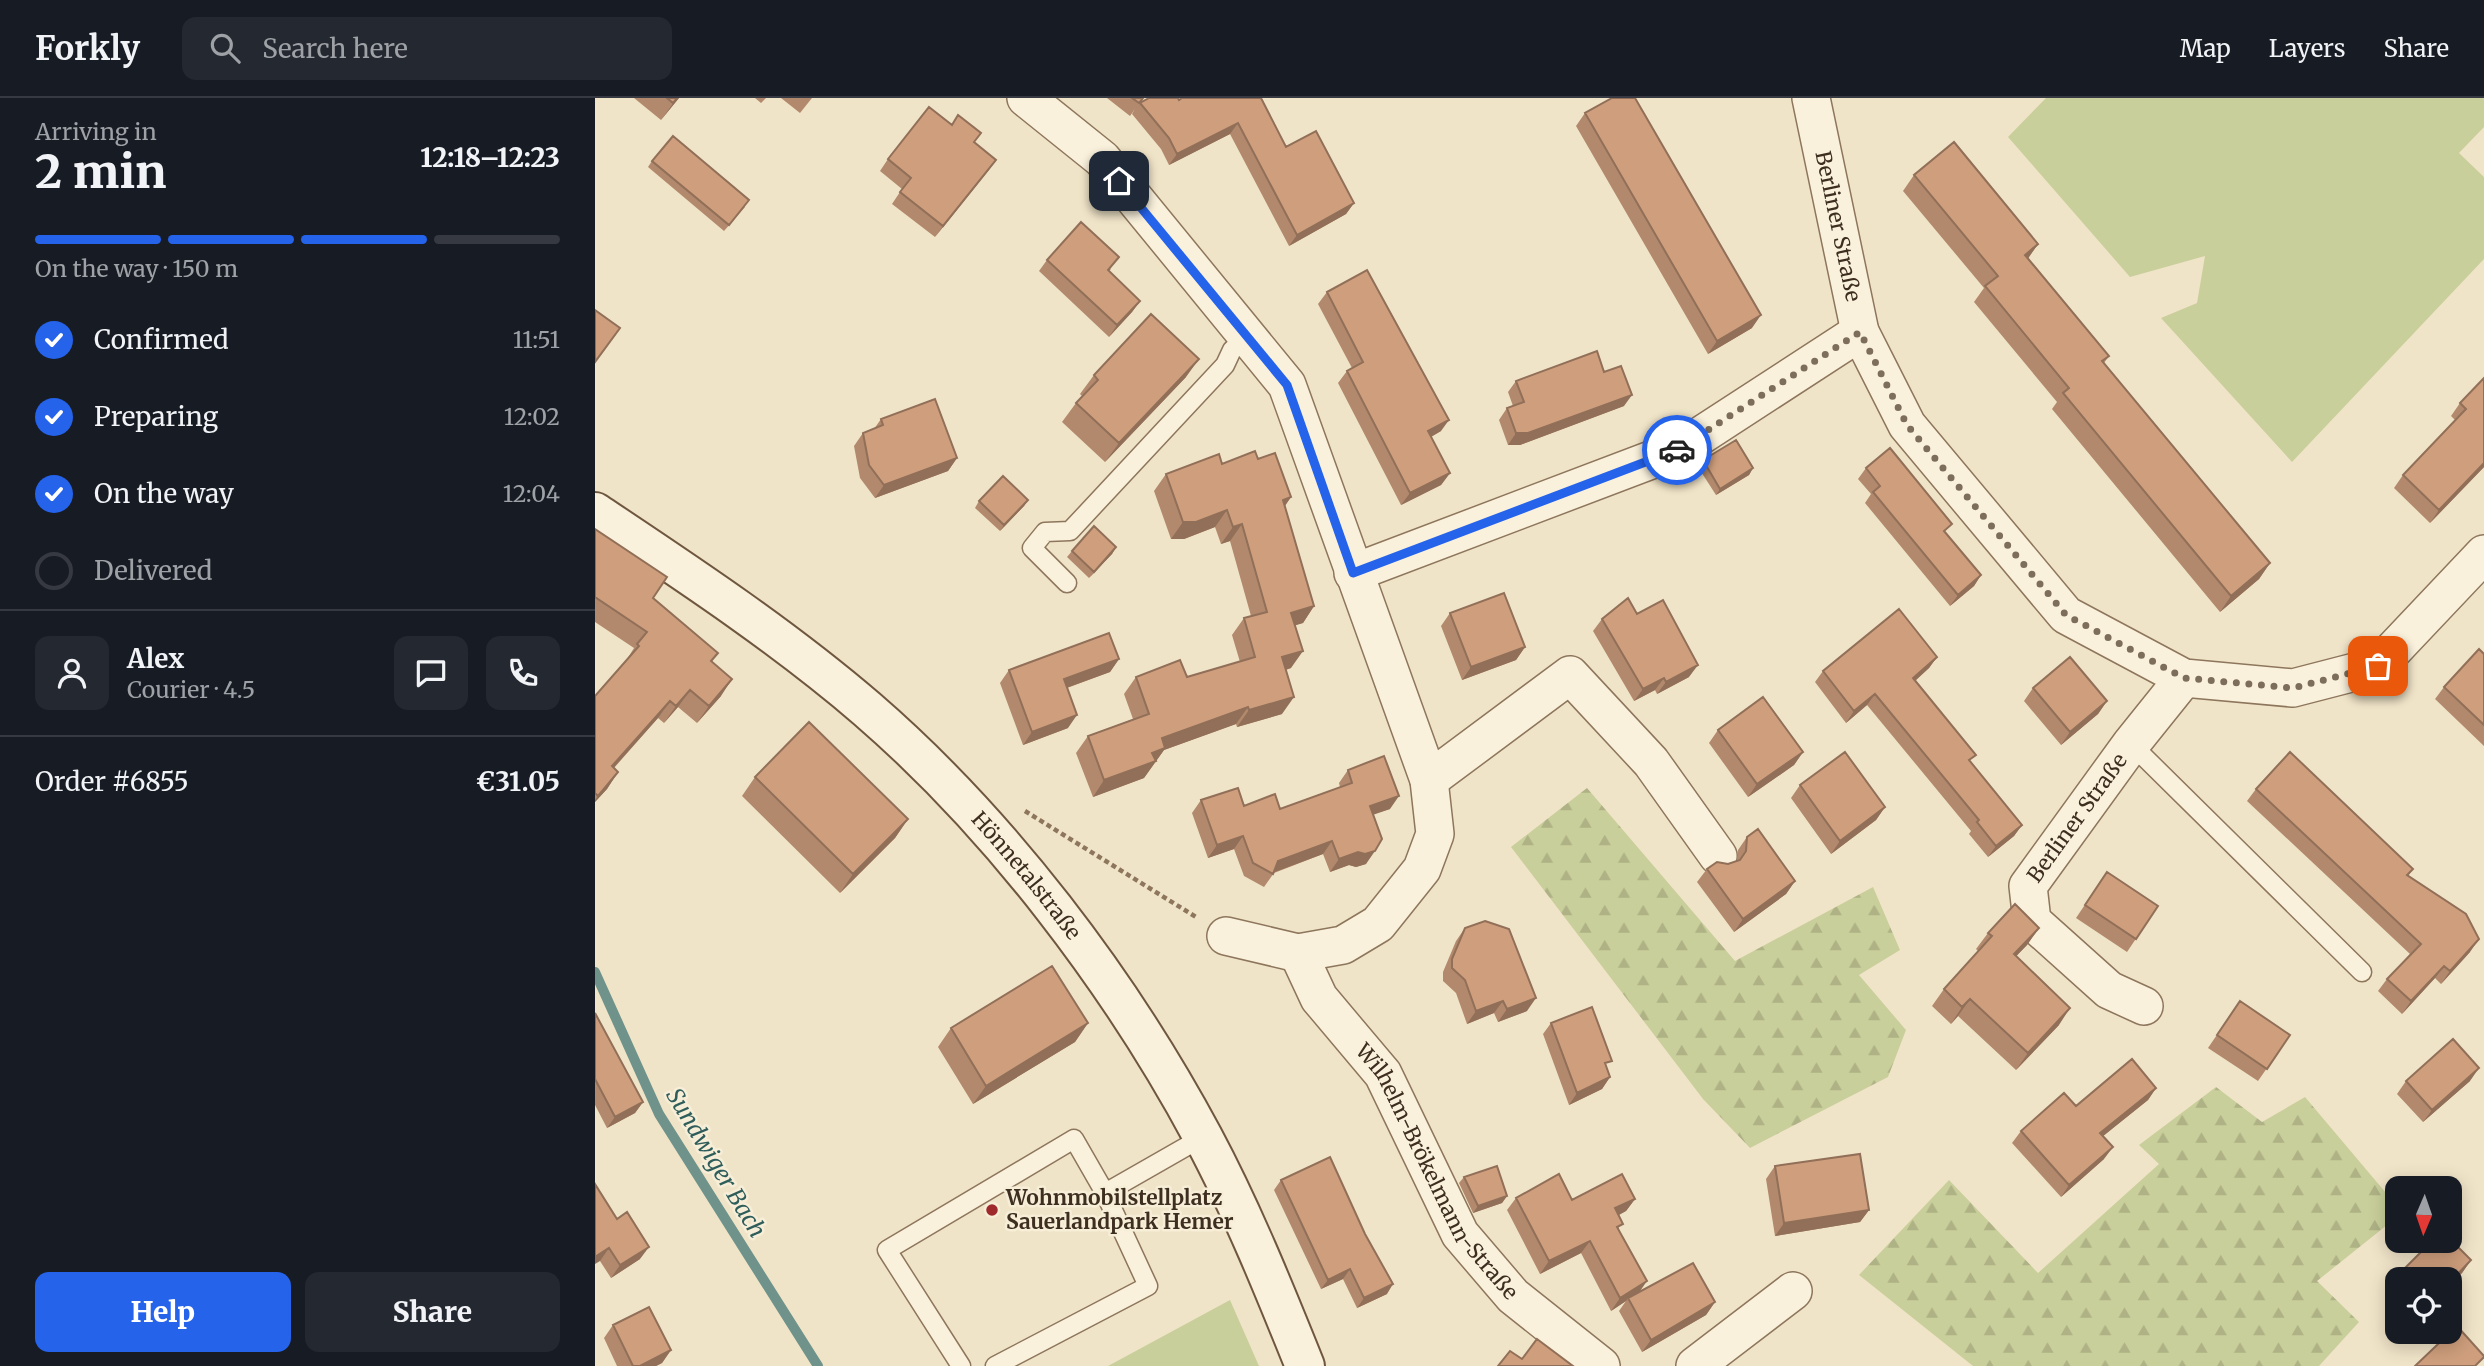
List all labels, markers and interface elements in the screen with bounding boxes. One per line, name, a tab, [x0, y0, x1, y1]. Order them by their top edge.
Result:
search box	[182, 17, 672, 80]
text: Forkly	[35, 28, 140, 69]
icon: search	[206, 29, 244, 67]
text: Search here	[262, 32, 408, 65]
text: Map	[2180, 33, 2231, 64]
text: Layers	[2269, 33, 2345, 64]
text: Share	[2383, 33, 2449, 64]
text: Arriving in	[35, 117, 157, 146]
text: 12:18–12:23	[420, 141, 560, 174]
text: 2 min	[35, 143, 167, 201]
street label: Berliner Straße	[1809, 148, 1867, 304]
pin	[1089, 151, 1149, 211]
icon: home	[1100, 162, 1138, 200]
text: On the way · 150 m	[35, 254, 238, 283]
icon: check	[35, 321, 73, 359]
text: Confirmed	[94, 323, 229, 356]
text: 11:51	[513, 325, 560, 354]
icon: check	[35, 398, 73, 436]
text: Preparing	[94, 400, 218, 433]
text: 12:02	[504, 402, 560, 431]
courier	[1642, 415, 1712, 485]
icon: car	[1658, 431, 1696, 469]
icon: check	[35, 475, 73, 513]
text: On the way	[94, 477, 234, 510]
text: 12:04	[503, 479, 560, 508]
text: Delivered	[94, 554, 213, 587]
button: person	[35, 636, 109, 710]
button: chat	[394, 636, 468, 710]
button: phone	[486, 636, 560, 710]
pin	[2348, 636, 2408, 696]
text: Alex	[127, 642, 184, 675]
icon: bag	[2359, 647, 2397, 685]
text: Courier · 4.5	[127, 675, 255, 704]
street label: Berliner Straße	[2021, 748, 2133, 888]
text: Order #6855	[35, 765, 189, 798]
text: €31.05	[476, 765, 560, 798]
street label: Hönnetalstraße	[966, 806, 1087, 945]
street label: Wilhelm-Brökelmann-Straße	[1349, 1037, 1524, 1305]
water label: Sundwiger Bach	[660, 1083, 772, 1243]
north arrow	[2385, 1176, 2462, 1253]
map controls	[2385, 1176, 2462, 1344]
place label: Wohnmobilstellplatz Sauerlandpark Hemer	[1005, 1184, 1234, 1235]
marker: Wohnmobilstellplatz Sauerlandpark Hemer	[984, 1202, 1000, 1218]
button: locate	[2385, 1267, 2462, 1344]
button: Help	[35, 1272, 291, 1352]
button: Share	[305, 1272, 560, 1352]

